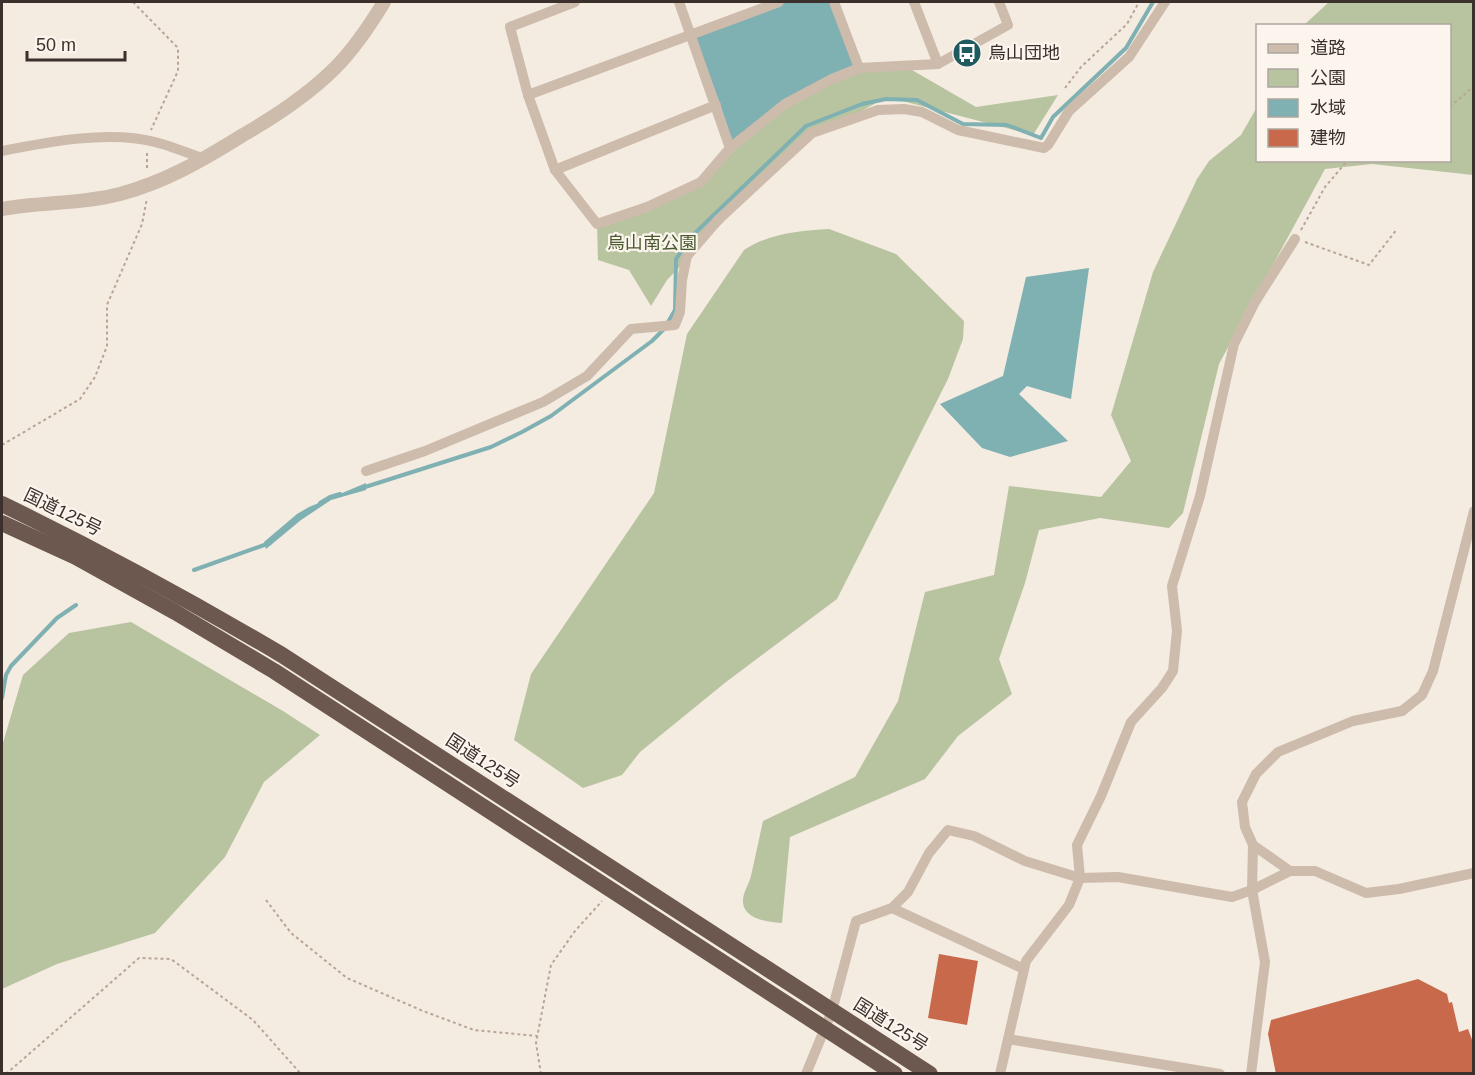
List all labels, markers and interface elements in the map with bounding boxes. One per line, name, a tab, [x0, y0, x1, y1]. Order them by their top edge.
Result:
scale bar	[27, 24, 124, 62]
legend	[1256, 24, 1451, 162]
text: 50 m	[36, 35, 76, 55]
bus stop icon: 烏山団地	[951, 37, 983, 69]
text: 道路	[1310, 38, 1346, 58]
place label: 烏山団地	[988, 43, 1060, 63]
text: 公園	[1310, 68, 1346, 88]
text: 水域	[1310, 98, 1346, 118]
text: 建物	[1310, 128, 1346, 148]
park label: 烏山南公園	[607, 233, 697, 253]
street label: 国道125号	[21, 485, 105, 539]
street label: 国道125号	[442, 730, 524, 792]
street label: 国道125号	[850, 994, 932, 1056]

